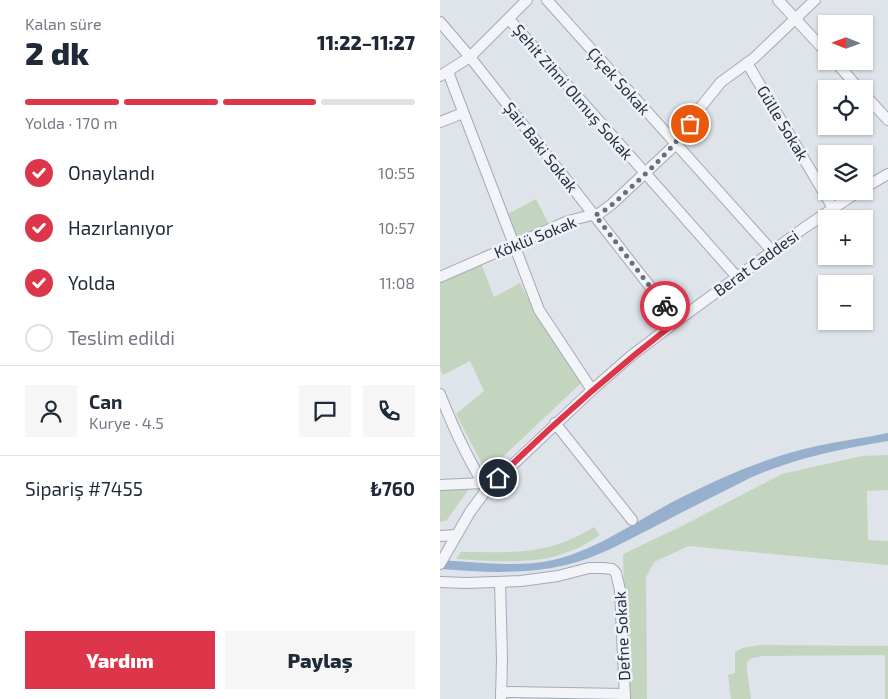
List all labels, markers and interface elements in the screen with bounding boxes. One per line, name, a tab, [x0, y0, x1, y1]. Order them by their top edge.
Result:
text: Kalan süre	[25, 14, 102, 33]
north arrow	[818, 15, 872, 70]
map controls	[818, 15, 873, 330]
street label: Şehit Zihni Olmuş Sokak	[509, 20, 637, 164]
text: 11:22–11:27	[317, 31, 415, 54]
text: 2 dk	[25, 33, 89, 71]
street label: Çiçek Sokak	[583, 43, 655, 119]
button: locate	[818, 80, 873, 135]
street label: Gülle Sokak	[754, 82, 813, 164]
street label: Şair Baki Sokak	[500, 98, 582, 196]
pin	[669, 103, 711, 145]
icon: bag	[676, 110, 704, 138]
text: Yolda · 170 m	[25, 113, 118, 132]
button: layers	[818, 145, 873, 200]
icon: check	[25, 159, 53, 187]
text: Onaylandı	[68, 161, 155, 184]
text: 10:55	[378, 163, 415, 182]
button: +	[818, 210, 873, 265]
street label: Köklü Sokak	[491, 211, 579, 262]
icon: check	[25, 214, 53, 242]
text: Hazırlanıyor	[68, 216, 173, 239]
text: 10:57	[378, 218, 415, 237]
street label: Berat Caddesi	[710, 225, 802, 300]
icon: check	[25, 269, 53, 297]
text: Yolda	[68, 271, 115, 294]
text: 11:08	[379, 273, 415, 292]
button: −	[818, 275, 873, 330]
courier	[640, 281, 690, 331]
icon: bike	[651, 292, 679, 320]
text: Teslim edildi	[68, 326, 175, 349]
button: person	[25, 385, 77, 437]
button: chat	[299, 385, 351, 437]
button: phone	[363, 385, 415, 437]
text: Can	[89, 390, 122, 413]
text: Kurye · 4.5	[89, 413, 164, 432]
pin	[477, 457, 519, 499]
icon: home	[484, 464, 512, 492]
text: Sipariş #7455	[25, 477, 143, 500]
text: ₺760	[370, 477, 415, 500]
street label: Defne Sokak	[610, 591, 633, 681]
button: Yardım	[25, 631, 215, 689]
button: Paylaş	[225, 631, 415, 689]

